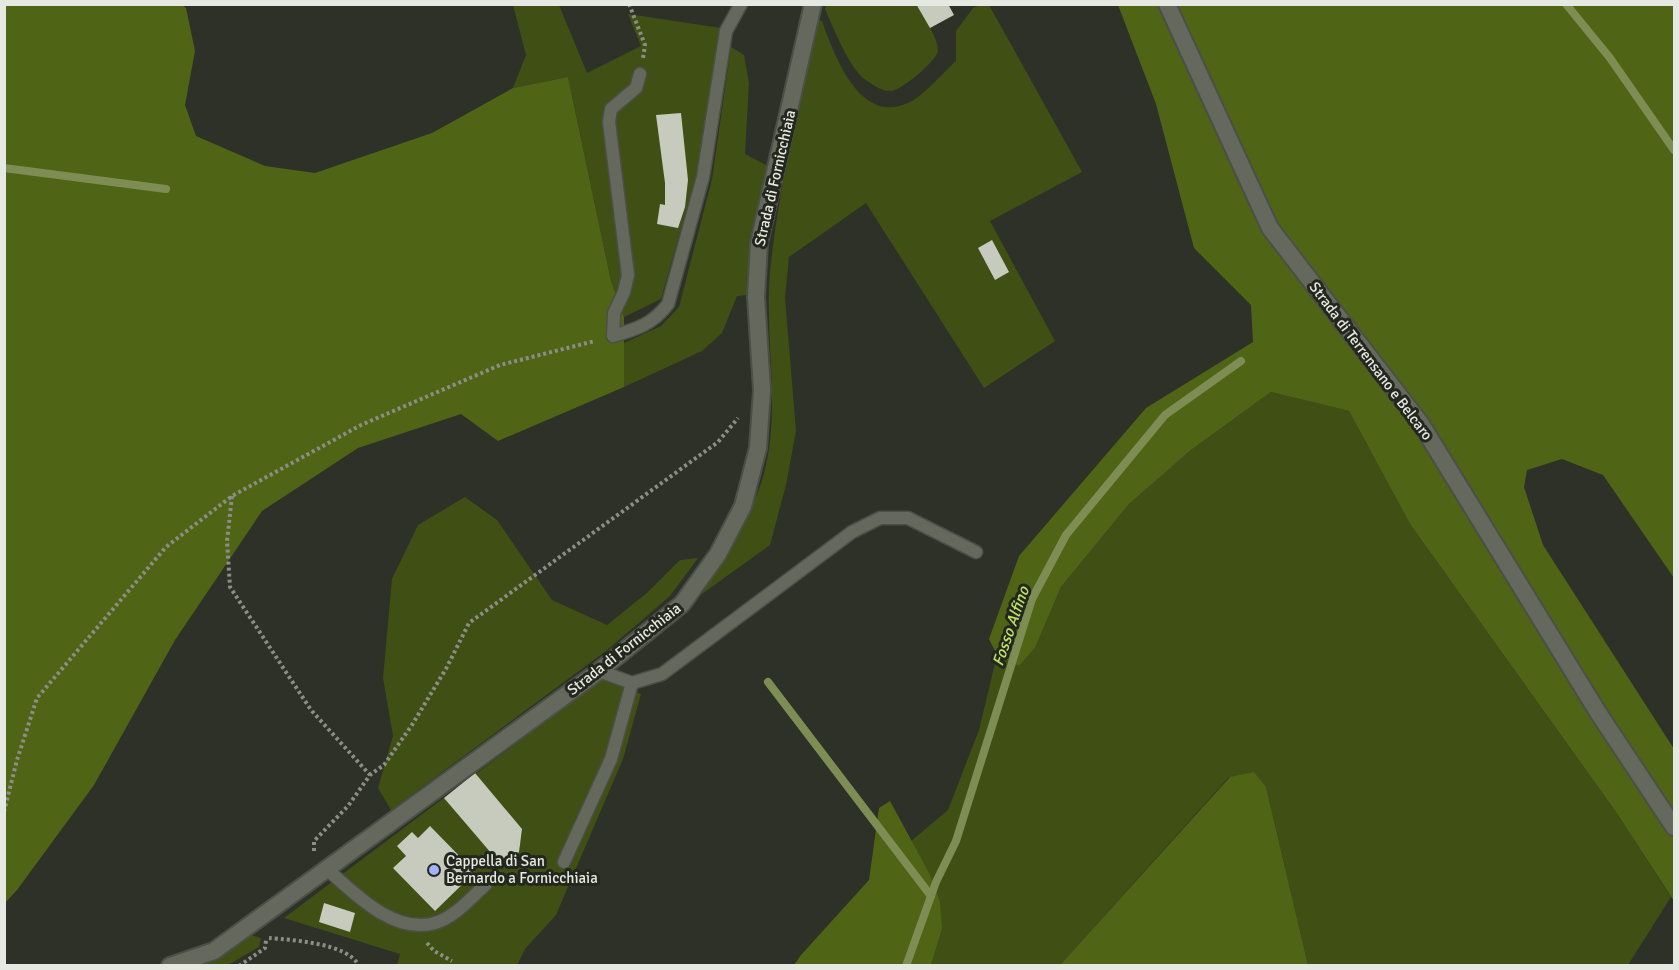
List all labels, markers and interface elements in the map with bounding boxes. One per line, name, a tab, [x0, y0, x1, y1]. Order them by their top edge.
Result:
street label: Strada di Fornicchiaia	[751, 108, 799, 248]
street label: Strada di Terrensano e Belcaro	[1306, 278, 1437, 444]
water label: Fosso Alfino	[988, 583, 1034, 669]
street label: Strada di Fornicchiaia	[564, 599, 684, 699]
place label: Cappella di San Bernardo a Fornicchiaia	[446, 852, 598, 887]
marker: Cappella di San Bernardo a Fornicchiaia	[427, 863, 441, 877]

